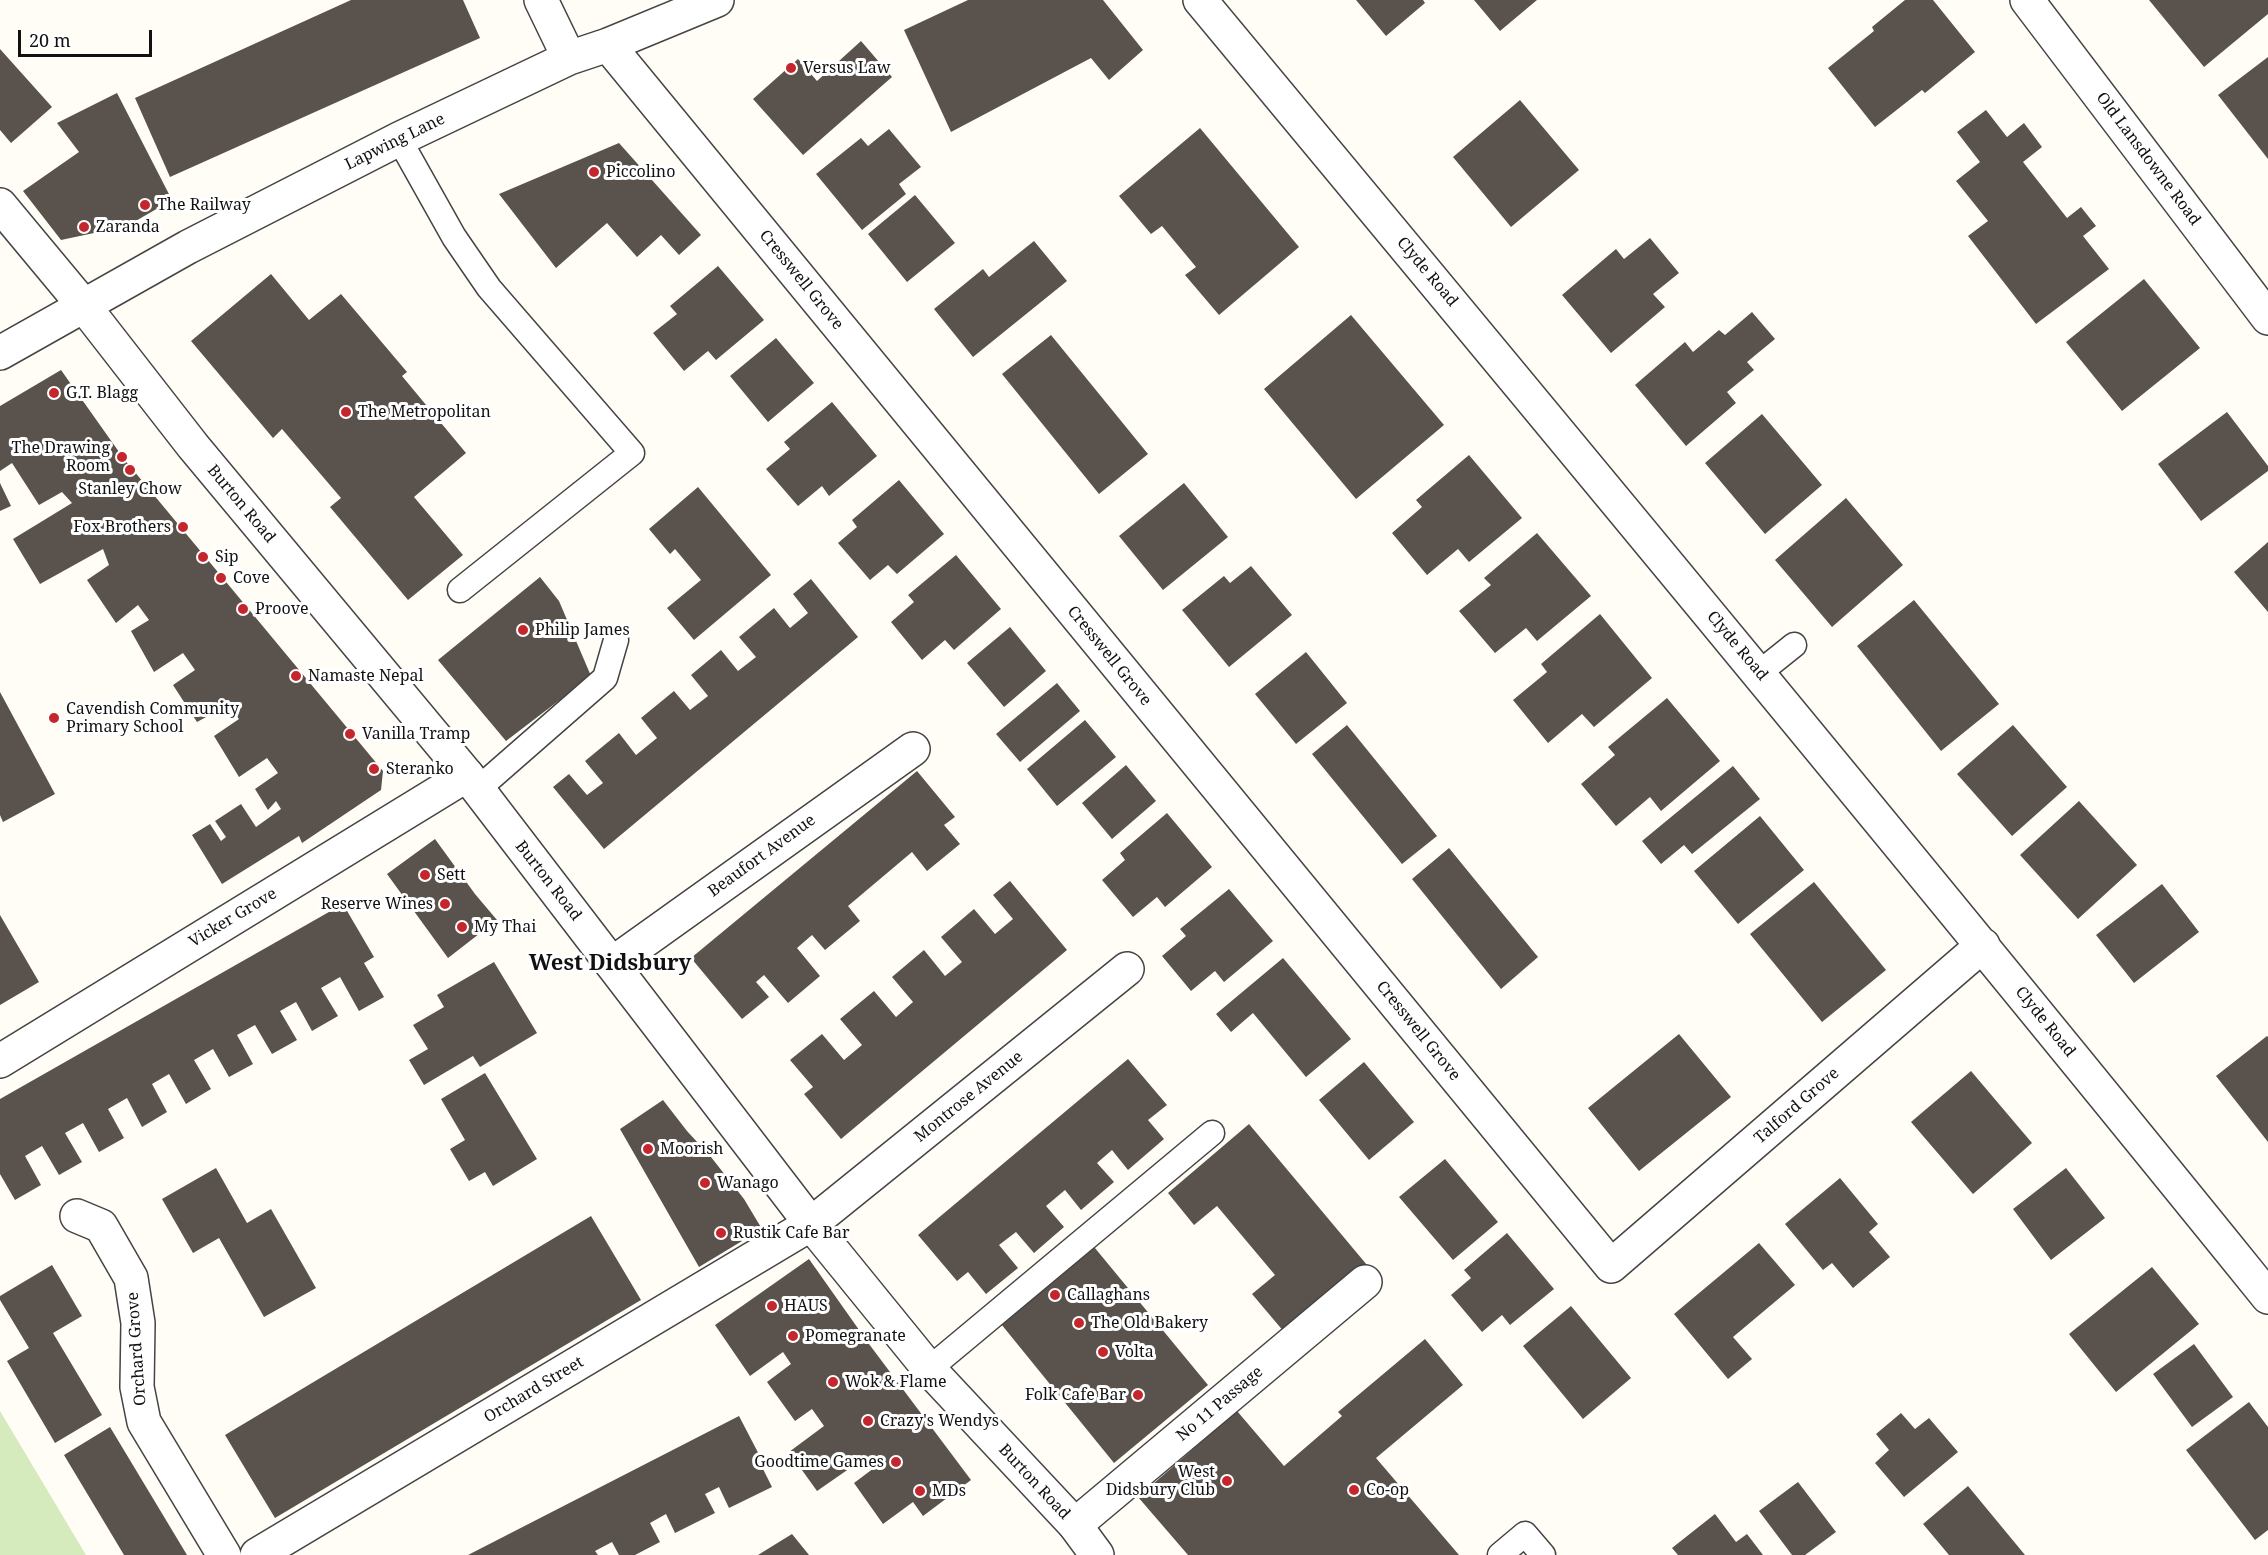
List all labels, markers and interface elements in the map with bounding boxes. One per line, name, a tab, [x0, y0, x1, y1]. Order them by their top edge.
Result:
scale bar	[21, 18, 154, 56]
text: 20 m	[29, 28, 71, 52]
place label: Versus Law	[803, 58, 890, 78]
marker: Versus Law	[784, 61, 798, 75]
street label: Old Lansdowne Road	[2092, 89, 2204, 229]
street label: Lapwing Lane	[342, 110, 448, 174]
place label: Piccolino	[606, 162, 675, 182]
marker: Piccolino	[587, 165, 601, 179]
place label: The Railway	[157, 195, 251, 215]
marker: The Railway	[138, 198, 152, 212]
place label: Zaranda	[96, 217, 160, 237]
marker: Zaranda	[77, 220, 91, 234]
street label: Cresswell Grove	[755, 226, 847, 334]
street label: Clyde Road	[1392, 233, 1462, 311]
place label: G.T. Blagg	[66, 383, 138, 403]
marker: G.T. Blagg	[47, 386, 61, 400]
place label: The Metropolitan	[358, 402, 491, 422]
marker: The Metropolitan	[339, 405, 353, 419]
place label: The Drawing Room	[12, 438, 110, 476]
marker: The Drawing Room	[115, 450, 129, 464]
street label: Burton Road	[203, 461, 279, 547]
marker: Stanley Chow	[123, 463, 137, 477]
place label: Stanley Chow	[78, 479, 182, 499]
place label: Fox Brothers	[73, 517, 171, 537]
marker: Fox Brothers	[176, 520, 190, 534]
place label: Sip	[215, 547, 239, 567]
marker: Sip	[196, 550, 210, 564]
place label: Cove	[233, 568, 270, 588]
marker: Cove	[214, 571, 228, 585]
place label: Proove	[255, 599, 308, 619]
marker: Proove	[236, 602, 250, 616]
street label: Cresswell Grove	[1063, 602, 1155, 710]
street label: Clyde Road	[1702, 607, 1772, 685]
place label: Philip James	[535, 620, 630, 640]
marker: Philip James	[516, 623, 530, 637]
place label: Namaste Nepal	[308, 666, 423, 686]
marker: Namaste Nepal	[289, 669, 303, 683]
place label: Cavendish Community Primary School	[66, 699, 239, 737]
marker: Cavendish Community Primary School	[47, 711, 61, 725]
place label: Vanilla Tramp	[362, 724, 470, 744]
marker: Vanilla Tramp	[343, 727, 357, 741]
place label: Steranko	[386, 759, 454, 779]
marker: Steranko	[367, 762, 381, 776]
street label: Beaufort Avenue	[705, 811, 819, 901]
street label: Burton Road	[511, 837, 585, 925]
place label: Sett	[437, 865, 466, 885]
marker: Sett	[418, 868, 432, 882]
street label: Vicker Grove	[186, 884, 280, 952]
place label: Reserve Wines	[321, 894, 433, 914]
marker: Reserve Wines	[438, 897, 452, 911]
place label: My Thai	[474, 917, 536, 937]
marker: My Thai	[455, 920, 469, 934]
district label: West Didsbury	[529, 951, 691, 977]
street label: Cresswell Grove	[1372, 977, 1464, 1085]
street label: Clyde Road	[2011, 983, 2079, 1061]
street label: Montrose Avenue	[911, 1047, 1027, 1147]
street label: Talford Grove	[1751, 1064, 1843, 1148]
place label: Moorish	[660, 1139, 724, 1159]
marker: Moorish	[641, 1142, 655, 1156]
place label: Wanago	[717, 1173, 779, 1193]
marker: Wanago	[698, 1176, 712, 1190]
place label: Rustik Cafe Bar	[733, 1223, 850, 1243]
marker: Rustik Cafe Bar	[714, 1226, 728, 1240]
place label: Callaghans	[1067, 1285, 1150, 1305]
marker: Callaghans	[1048, 1288, 1062, 1302]
street label: Orchard Grove	[123, 1291, 151, 1407]
place label: HAUS	[784, 1296, 828, 1316]
marker: HAUS	[765, 1299, 779, 1313]
place label: The Old Bakery	[1091, 1313, 1208, 1333]
marker: The Old Bakery	[1072, 1316, 1086, 1330]
place label: Pomegranate	[805, 1326, 906, 1346]
marker: Pomegranate	[786, 1329, 800, 1343]
place label: Volta	[1115, 1342, 1154, 1362]
marker: Volta	[1096, 1345, 1110, 1359]
street label: Orchard Street	[481, 1353, 587, 1427]
street label: No 11 Passage	[1173, 1362, 1267, 1446]
place label: Wok & Flame	[845, 1372, 947, 1392]
marker: Wok & Flame	[826, 1375, 840, 1389]
place label: Folk Cafe Bar	[1025, 1385, 1126, 1405]
marker: Folk Cafe Bar	[1131, 1388, 1145, 1402]
place label: Crazy's Wendys	[880, 1411, 999, 1431]
marker: Crazy's Wendys	[861, 1414, 875, 1428]
street label: Burton Road	[994, 1440, 1074, 1524]
place label: Goodtime Games	[754, 1452, 884, 1472]
marker: Goodtime Games	[889, 1455, 903, 1469]
place label: West Didsbury Club	[1106, 1462, 1215, 1500]
marker: West Didsbury Club	[1220, 1474, 1234, 1488]
place label: Co-op	[1366, 1480, 1409, 1500]
place label: MDs	[932, 1481, 966, 1501]
marker: Co-op	[1347, 1483, 1361, 1497]
marker: MDs	[913, 1484, 927, 1498]

